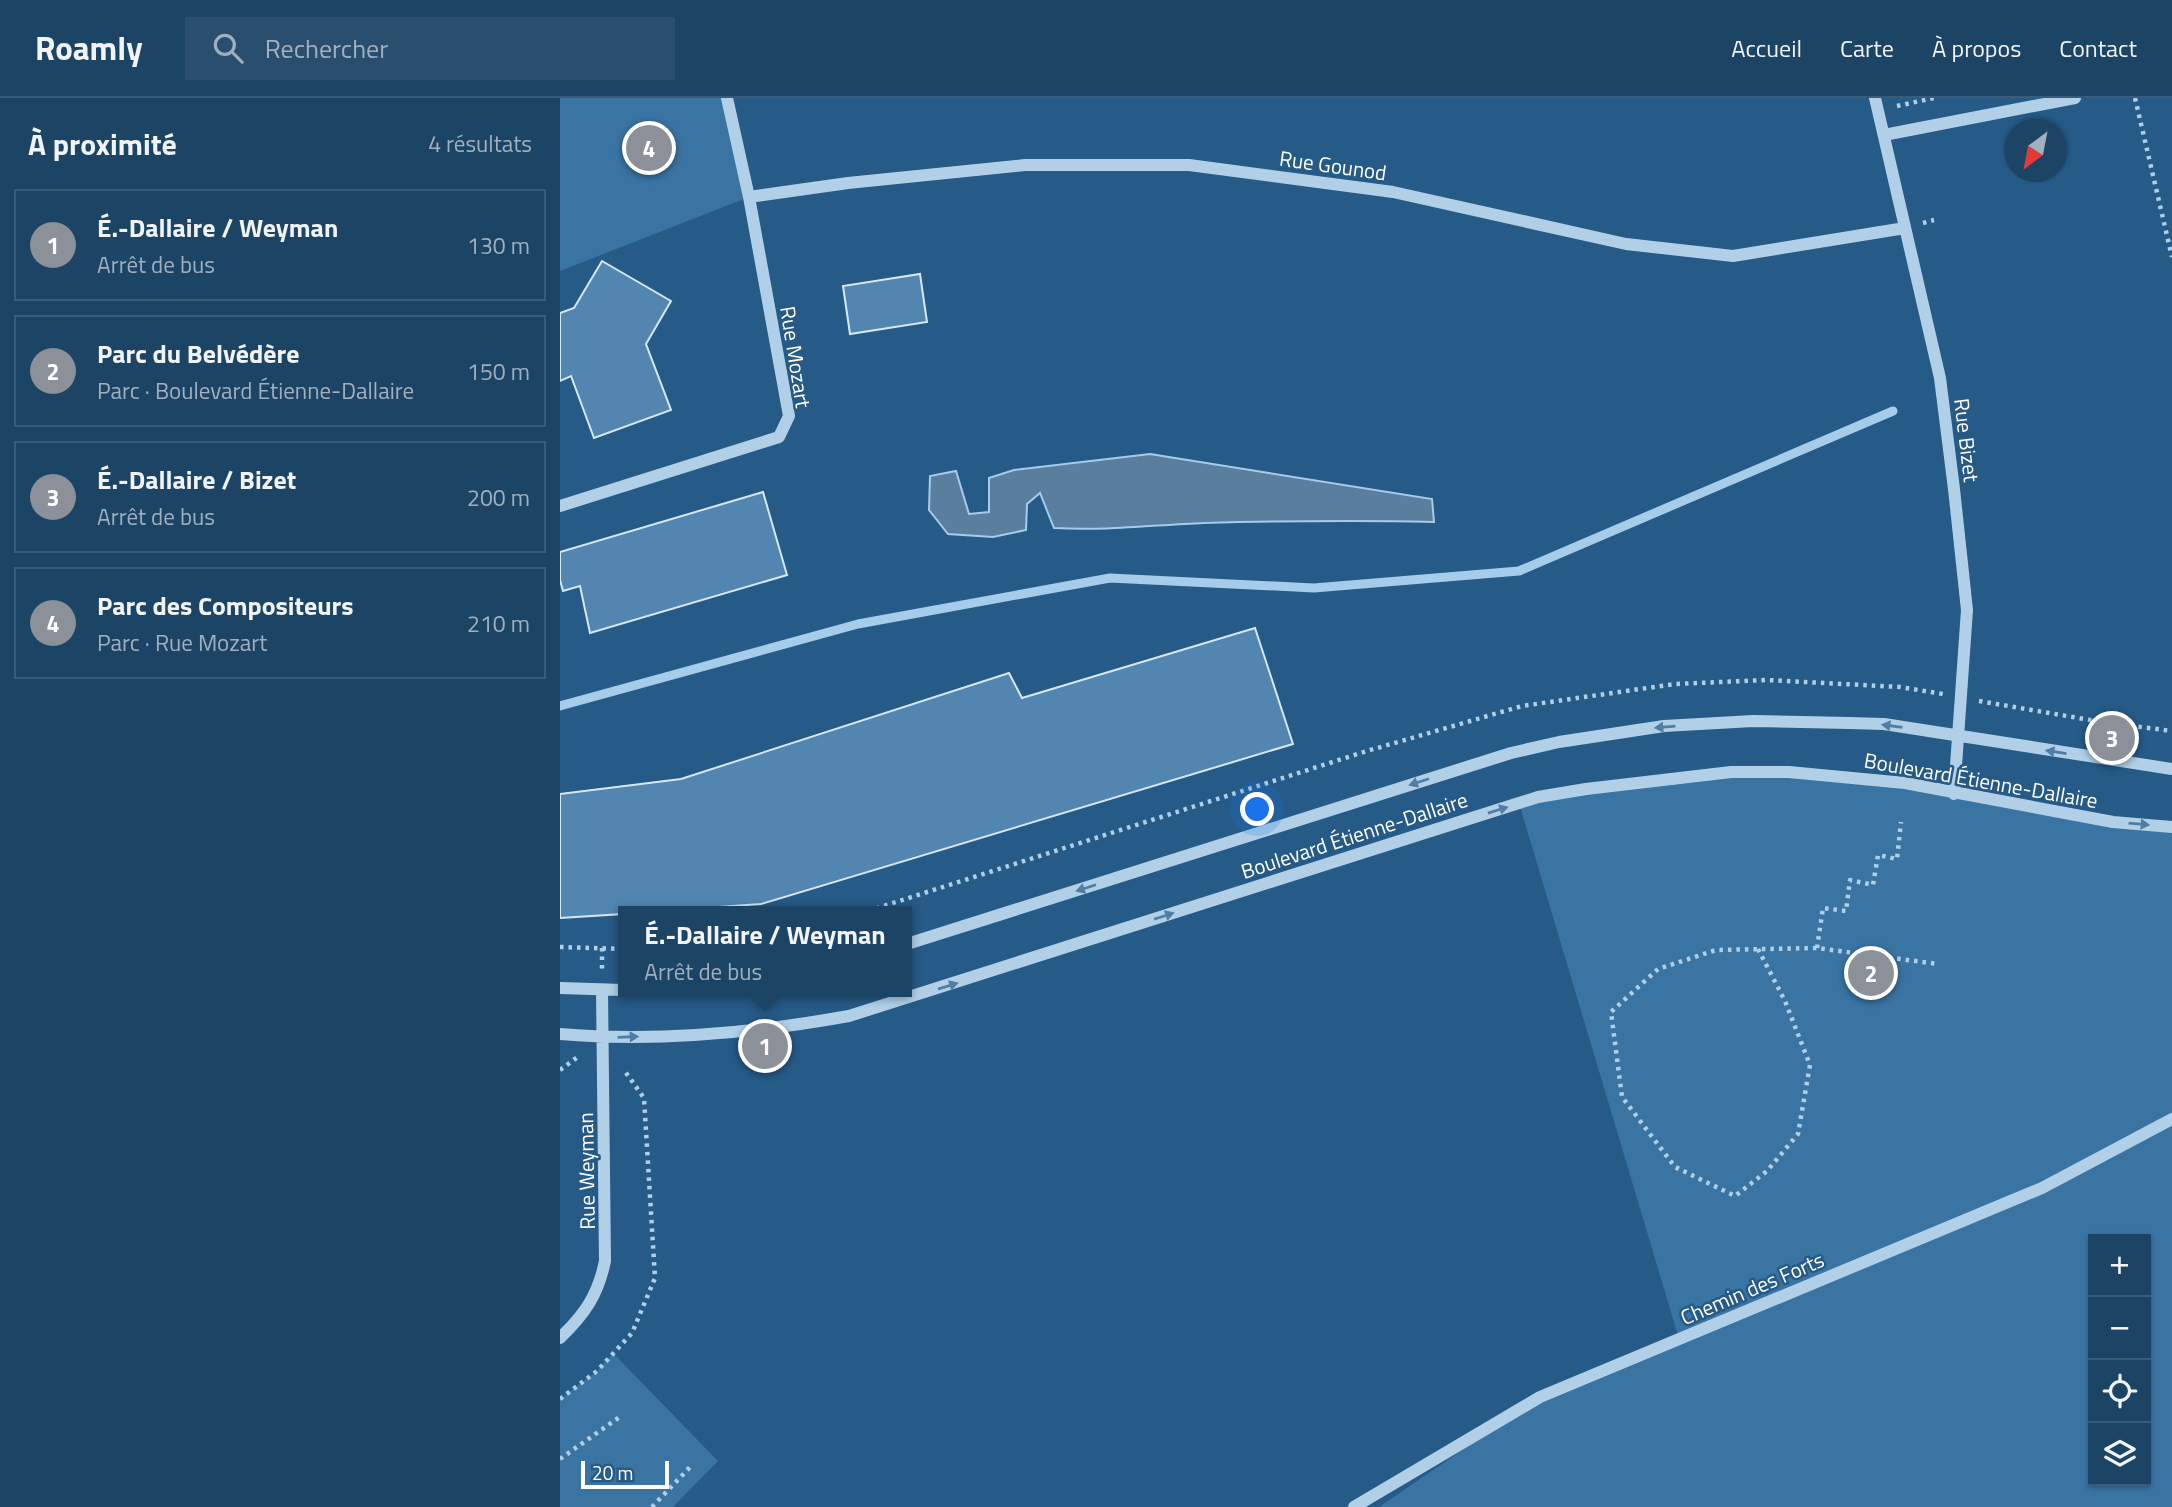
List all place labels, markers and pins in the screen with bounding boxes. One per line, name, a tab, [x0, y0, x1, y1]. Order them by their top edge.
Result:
pin: 4	[626, 122, 672, 174]
pin: 3	[2089, 712, 2135, 764]
pin: 2	[1848, 947, 1894, 999]
pin: 1	[742, 1020, 788, 1072]

